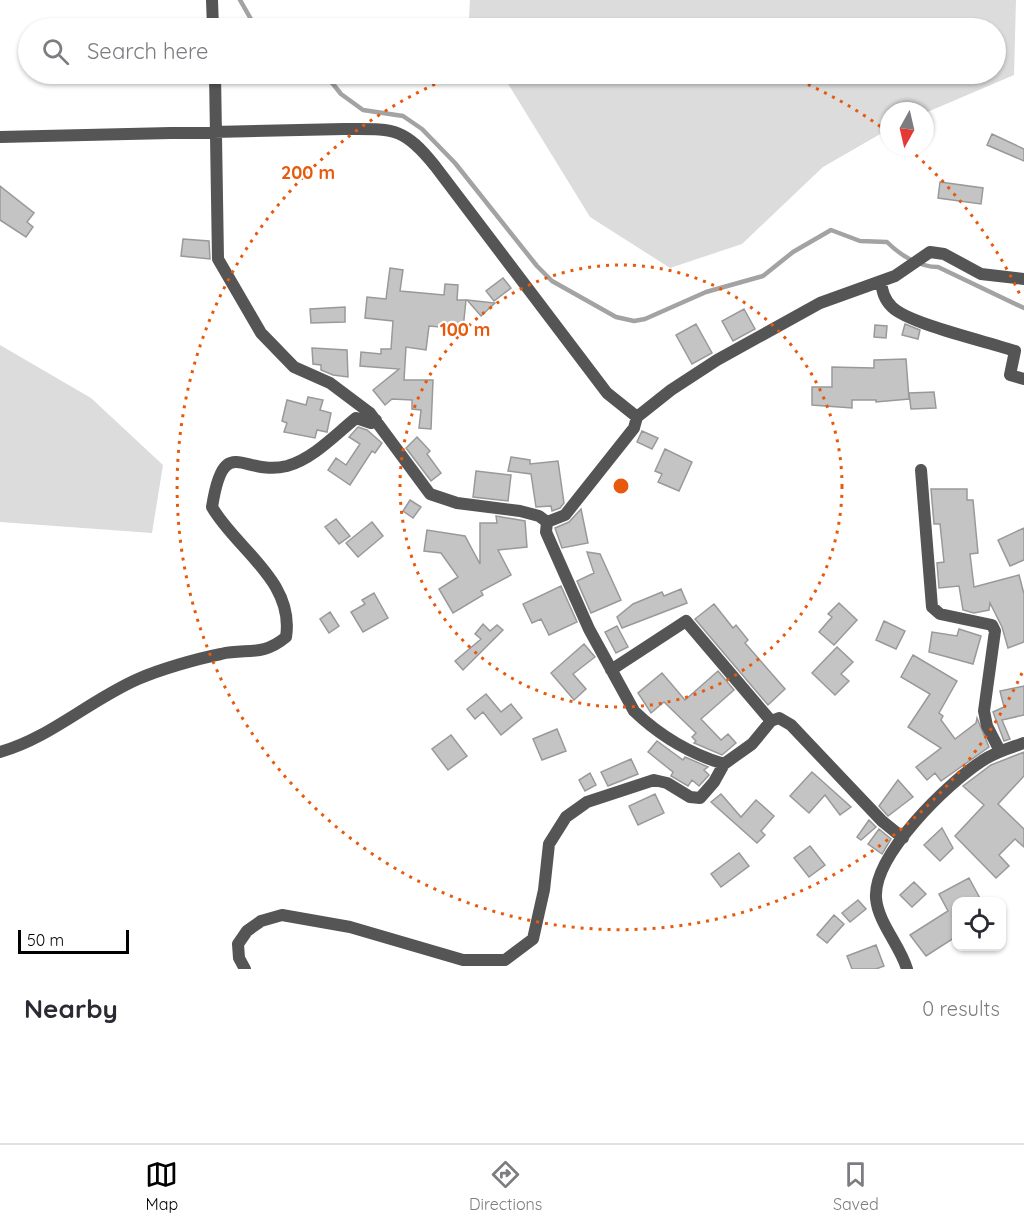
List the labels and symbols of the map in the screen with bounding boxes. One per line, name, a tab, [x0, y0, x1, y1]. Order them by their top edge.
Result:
north arrow	[880, 102, 934, 156]
text: 200 m	[281, 161, 335, 184]
text: 100 m	[440, 318, 490, 341]
centre of rings	[611, 476, 631, 496]
scale bar	[18, 927, 129, 954]

